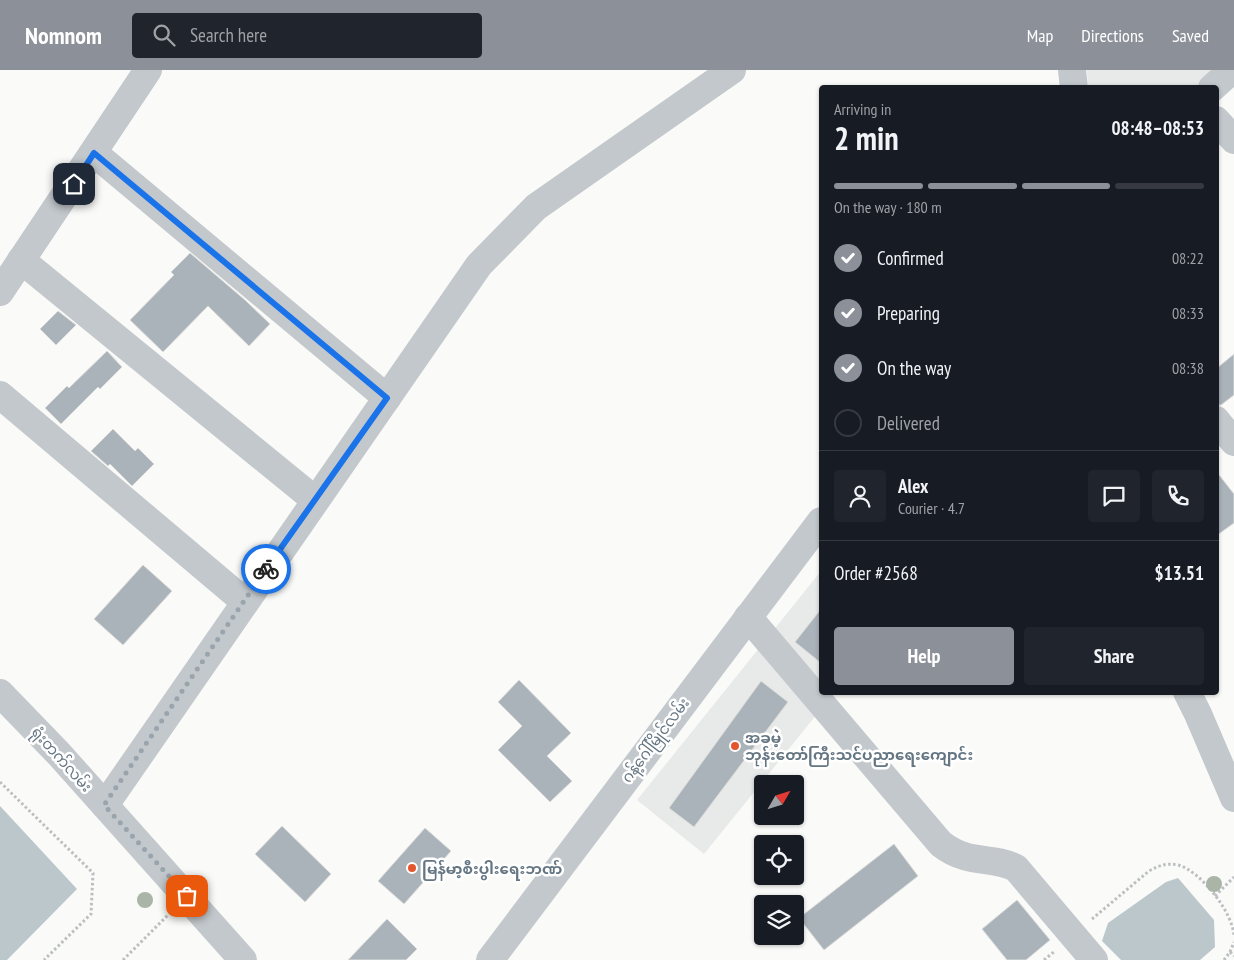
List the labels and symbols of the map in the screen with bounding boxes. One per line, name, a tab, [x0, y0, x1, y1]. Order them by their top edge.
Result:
pin	[53, 163, 95, 205]
courier	[241, 544, 291, 594]
street label: ဂန့်ဂေါ်မြိုင်လမ်း	[617, 694, 695, 788]
street label: ရုံးတက်လမ်း	[26, 722, 96, 798]
place label: အခမဲ့ ဘုန်းတော်ကြီးသင်ပညာရေးကျောင်း	[745, 728, 973, 767]
marker: အခမဲ့ ဘုန်းတော်ကြီးသင်ပညာရေးကျောင်း	[729, 740, 741, 752]
north arrow	[754, 775, 804, 825]
place label: မြန်မာ့စီးပွါးရေးဘဏ်	[422, 859, 562, 881]
marker: မြန်မာ့စီးပွါးရေးဘဏ်	[406, 862, 418, 874]
pin	[166, 875, 208, 917]

